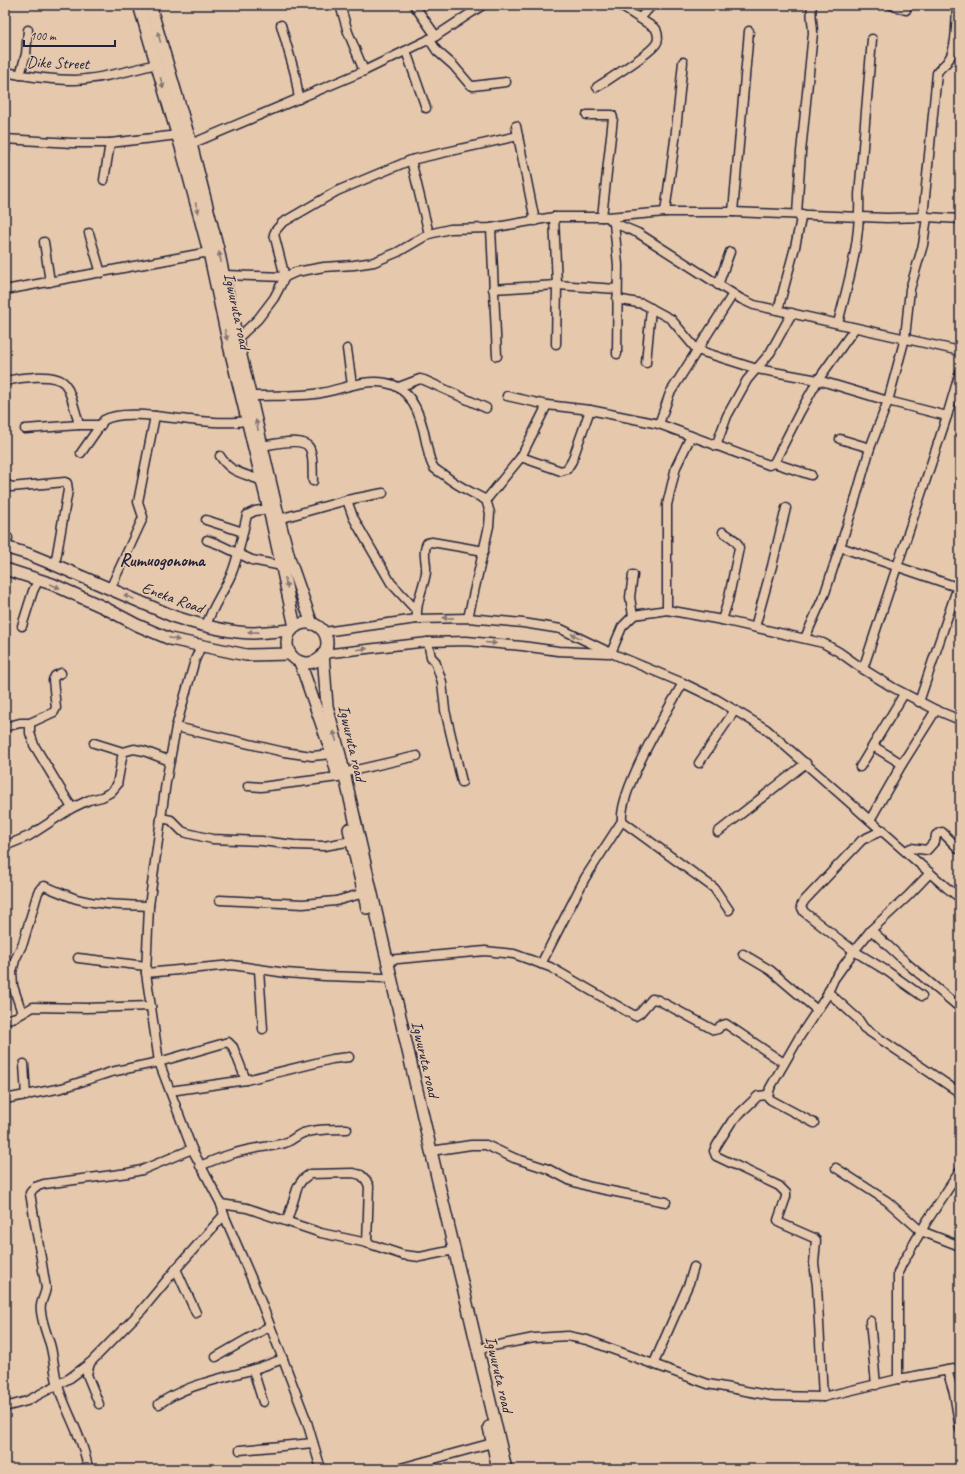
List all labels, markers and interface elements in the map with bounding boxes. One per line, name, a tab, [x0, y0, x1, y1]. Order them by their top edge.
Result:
scale bar	[24, 22, 115, 48]
text: 100 m	[30, 28, 57, 44]
one-way arrow	[156, 31, 162, 43]
street label: Dike Street	[27, 52, 91, 74]
one-way arrow	[159, 77, 165, 89]
one-way arrow	[195, 202, 201, 214]
one-way arrow	[217, 251, 223, 263]
street label: Igwuruta road	[219, 271, 255, 354]
one-way arrow	[224, 328, 230, 341]
one-way arrow	[254, 418, 260, 431]
district label: Rumuogonoma	[120, 549, 206, 571]
one-way arrow	[283, 577, 289, 590]
street label: Eneka Road	[139, 578, 209, 619]
one-way arrow	[50, 583, 61, 589]
one-way arrow	[123, 594, 134, 600]
one-way arrow	[441, 615, 454, 621]
one-way arrow	[246, 629, 259, 635]
one-way arrow	[570, 633, 581, 639]
one-way arrow	[168, 636, 180, 642]
one-way arrow	[485, 639, 497, 646]
one-way arrow	[356, 646, 368, 652]
street label: Igwuruta road	[334, 703, 371, 786]
one-way arrow	[332, 730, 338, 742]
street label: Igwuruta road	[407, 1019, 444, 1102]
street label: Igwuruta road	[481, 1334, 518, 1417]

